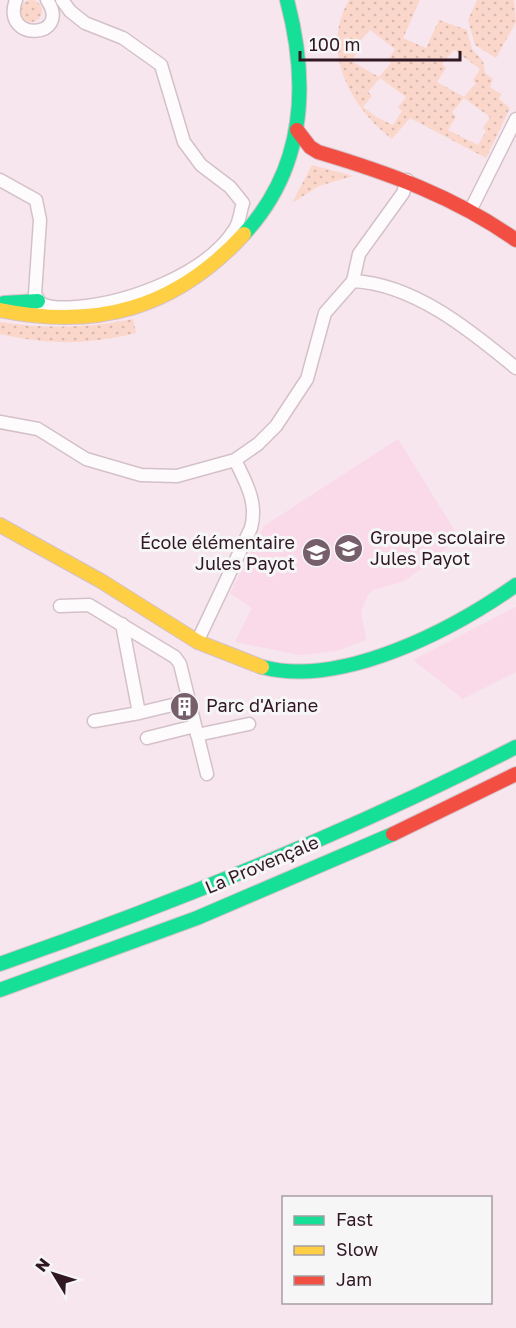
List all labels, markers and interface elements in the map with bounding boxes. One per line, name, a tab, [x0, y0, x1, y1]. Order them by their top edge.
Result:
scale bar	[300, 24, 460, 62]
text: 100 m	[309, 33, 360, 55]
place label: Groupe scolaire Jules Payot	[370, 526, 505, 569]
place label: École élémentaire Jules Payot	[140, 531, 295, 574]
school or university icon: Groupe scolaire Jules Payot	[333, 532, 365, 564]
school or university icon: École élémentaire Jules Payot	[300, 537, 332, 569]
building icon: Parc d'Ariane	[169, 690, 201, 722]
place label: Parc d'Ariane	[206, 694, 318, 716]
street label: La Provençale	[201, 830, 322, 898]
legend	[282, 1196, 492, 1304]
text: Fast	[336, 1208, 373, 1230]
text: Slow	[336, 1238, 379, 1260]
north arrow	[24, 1244, 84, 1304]
text: N	[31, 1254, 54, 1276]
text: Jam	[336, 1268, 372, 1290]

